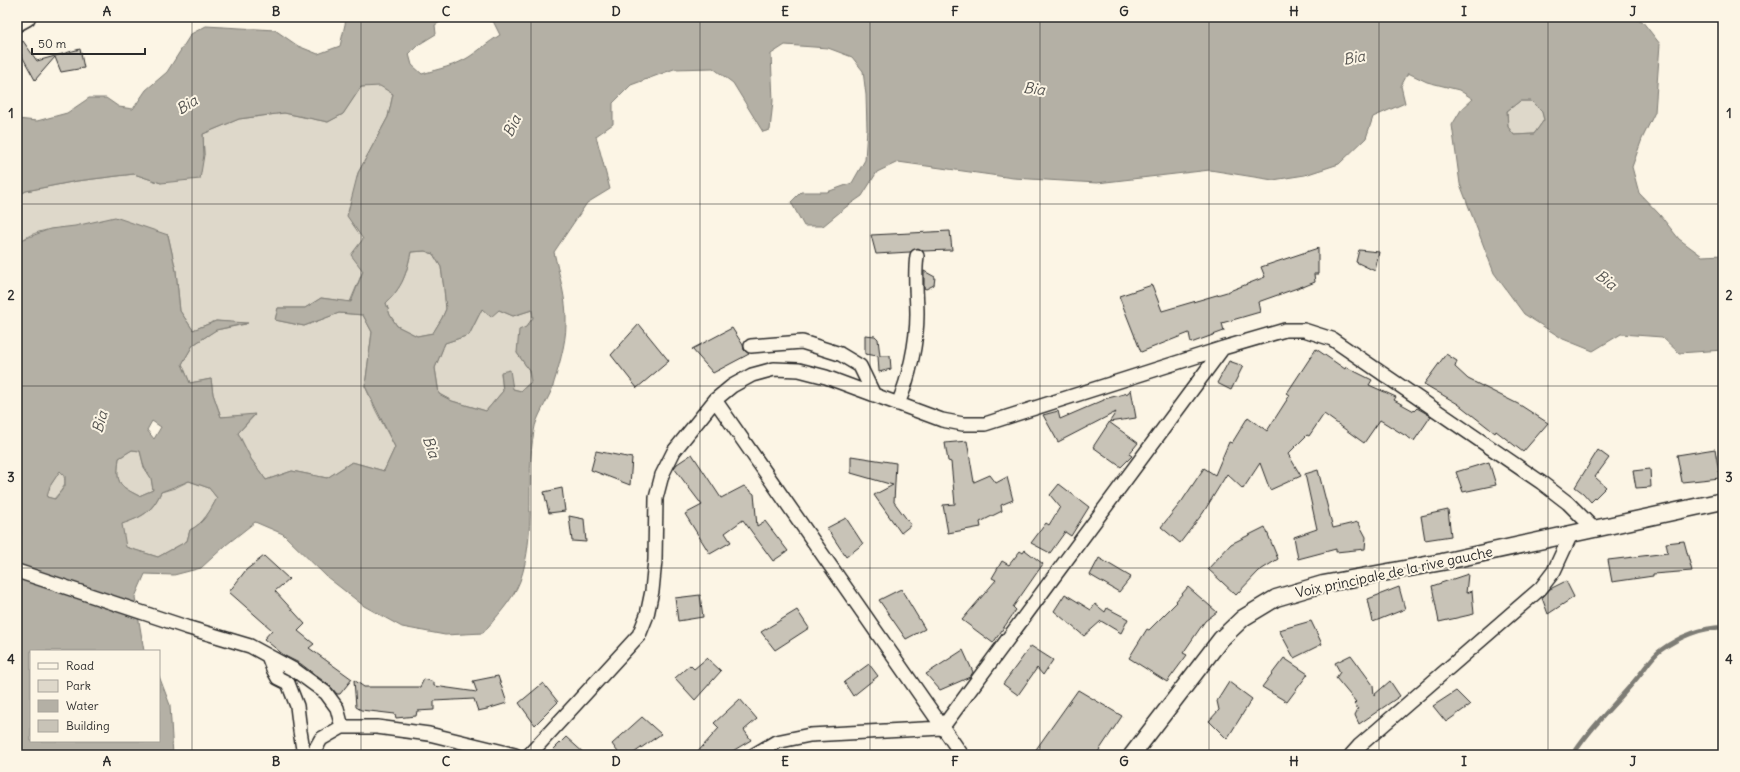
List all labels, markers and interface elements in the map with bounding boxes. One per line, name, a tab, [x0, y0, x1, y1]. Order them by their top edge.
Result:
text: A	[103, 3, 112, 20]
text: B	[272, 3, 281, 20]
text: C	[442, 3, 451, 20]
text: D	[611, 3, 621, 20]
text: E	[781, 3, 789, 20]
text: F	[951, 3, 959, 20]
text: G	[1119, 3, 1129, 20]
text: H	[1289, 3, 1299, 20]
text: I	[1461, 3, 1467, 20]
text: J	[1630, 3, 1637, 20]
scale bar	[32, 30, 145, 56]
text: 50 m	[38, 36, 67, 51]
water label: Bia	[1341, 46, 1368, 69]
water label: Bia	[1022, 78, 1047, 99]
water label: Bia	[172, 90, 202, 118]
text: 1	[8, 105, 14, 122]
text: 1	[1726, 105, 1732, 122]
water label: Bia	[498, 111, 525, 140]
water label: Bia	[1592, 265, 1622, 295]
text: 2	[7, 287, 15, 304]
text: 2	[1725, 287, 1733, 304]
water label: Bia	[88, 408, 112, 435]
water label: Bia	[419, 433, 445, 462]
text: 3	[7, 469, 15, 486]
text: 3	[1725, 469, 1733, 486]
street label: Voix principale de la rive gauche	[1294, 542, 1494, 602]
legend	[30, 650, 160, 742]
text: 4	[7, 651, 15, 668]
text: 4	[1725, 651, 1733, 668]
text: Road	[66, 658, 94, 673]
text: Park	[66, 678, 91, 693]
text: Water	[66, 698, 99, 713]
text: Building	[66, 718, 110, 733]
text: A	[103, 753, 112, 770]
text: B	[272, 753, 281, 770]
text: C	[442, 753, 451, 770]
text: D	[611, 753, 621, 770]
text: E	[781, 753, 789, 770]
text: F	[951, 753, 959, 770]
text: G	[1119, 753, 1129, 770]
text: H	[1289, 753, 1299, 770]
text: I	[1461, 753, 1467, 770]
text: J	[1630, 753, 1637, 770]

